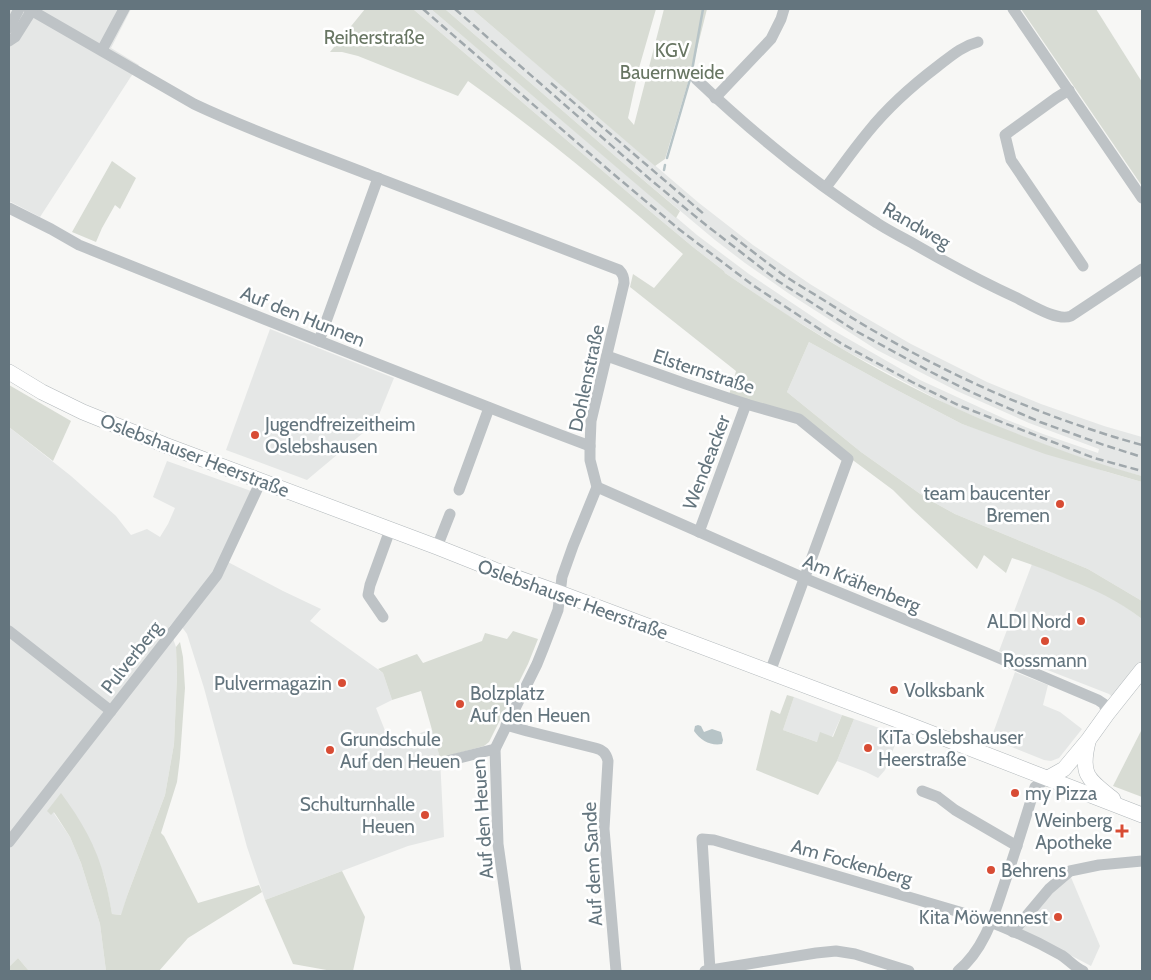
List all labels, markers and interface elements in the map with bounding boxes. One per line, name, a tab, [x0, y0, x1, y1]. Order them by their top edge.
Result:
park label: Reiherstraße	[324, 26, 425, 49]
park label: KGV Bauernweide	[620, 39, 724, 84]
street label: Randweg	[879, 197, 955, 254]
street label: Auf den Hunnen	[237, 281, 368, 352]
street label: Dohlenstraße	[564, 322, 609, 434]
street label: Elsternstraße	[650, 344, 758, 399]
street label: Oslebshauser Heerstraße	[97, 409, 293, 502]
street label: Wendeacker	[678, 412, 735, 513]
place label: Jugendfreizeitheim Oslebshausen	[264, 413, 415, 458]
marker: Jugendfreizeitheim Oslebshausen	[249, 429, 261, 441]
place label: team baucenter Bremen	[924, 482, 1050, 527]
marker: team baucenter Bremen	[1054, 498, 1066, 510]
street label: Am Krähenberg	[800, 549, 924, 618]
street label: Oslebshauser Heerstraße	[475, 554, 671, 645]
place label: ALDI Nord	[987, 610, 1071, 633]
marker: ALDI Nord	[1075, 615, 1087, 627]
street label: Pulverberg	[96, 616, 167, 698]
marker: Rossmann	[1039, 635, 1051, 647]
place label: Rossmann	[1003, 649, 1087, 672]
place label: Pulvermagazin	[214, 672, 332, 695]
marker: Pulvermagazin	[336, 677, 348, 689]
place label: Volksbank	[904, 679, 985, 702]
place label: Bolzplatz Auf den Heuen	[470, 682, 590, 727]
marker: Volksbank	[888, 684, 900, 696]
marker: Bolzplatz Auf den Heuen	[454, 698, 466, 710]
place label: KiTa Oslebshauser Heerstraße	[878, 726, 1023, 771]
place label: Grundschule Auf den Heuen	[340, 728, 460, 773]
marker: KiTa Oslebshauser Heerstraße	[862, 742, 874, 754]
marker: Grundschule Auf den Heuen	[324, 744, 336, 756]
street label: Auf den Heuen	[467, 758, 498, 880]
place label: my Pizza	[1025, 782, 1097, 805]
marker: my Pizza	[1009, 787, 1021, 799]
place label: Schulturnhalle Heuen	[300, 793, 415, 838]
street label: Auf dem Sande	[578, 801, 607, 927]
marker: Schulturnhalle Heuen	[419, 809, 431, 821]
place label: Weinberg Apotheke	[1035, 809, 1113, 854]
marker: Weinberg Apotheke	[1116, 825, 1128, 837]
street label: Am Fockenberg	[789, 834, 916, 891]
place label: Behrens	[1001, 859, 1066, 882]
marker: Behrens	[985, 864, 997, 876]
place label: Kita Möwennest	[919, 906, 1049, 929]
marker: Kita Möwennest	[1052, 911, 1064, 923]

